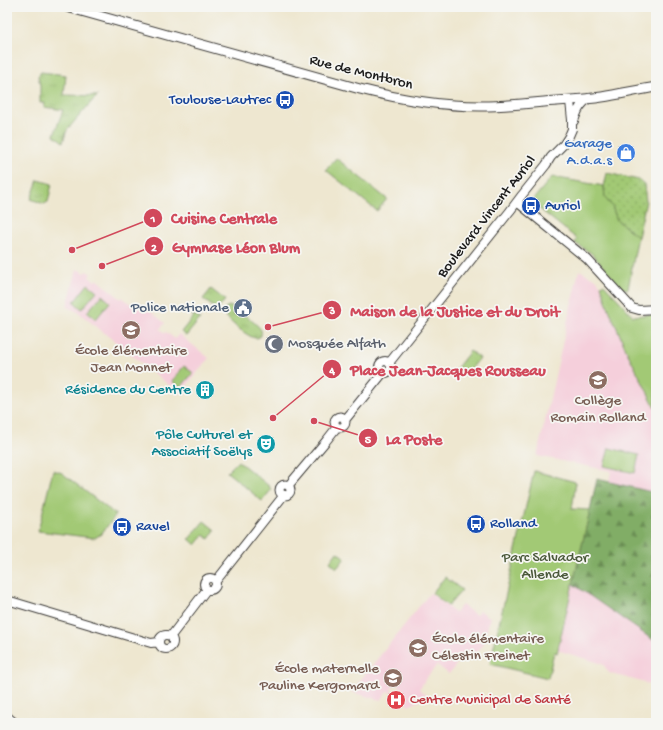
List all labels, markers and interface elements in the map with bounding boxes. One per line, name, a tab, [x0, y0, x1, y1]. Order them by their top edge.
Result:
street label: Rue de Montbron	[307, 51, 415, 95]
bus stop icon: Toulouse-Lautrec	[274, 89, 296, 111]
place label: Toulouse-Lautrec	[168, 91, 272, 109]
place label: Garage A.d.a.s	[564, 135, 612, 170]
shop icon: Garage A.d.a.s	[615, 142, 637, 164]
street label: Boulevard Vincent Auriol	[433, 152, 540, 282]
bus stop icon: Auriol	[520, 195, 542, 217]
place label: Auriol	[545, 197, 581, 215]
callout: Cuisine Centrale	[143, 204, 285, 232]
text: Cuisine Centrale	[170, 211, 278, 230]
text: 1	[150, 213, 156, 227]
callout: Gymnase Léon Blum	[144, 232, 308, 260]
text: Gymnase Léon Blum	[172, 240, 301, 259]
text: 2	[151, 242, 157, 256]
callout: Maison de la Justice et du Droit	[322, 296, 568, 324]
public building icon: Police nationale	[232, 297, 254, 319]
place label: Police nationale	[130, 299, 229, 317]
text: Maison de la Justice et du Droit	[350, 304, 561, 323]
text: 3	[328, 305, 335, 319]
school or university icon: École élémentaire Jean Monnet	[120, 319, 142, 341]
mosque icon: Mosquée Alfath	[263, 333, 285, 355]
place label: Mosquée Alfath	[288, 335, 386, 353]
place label: École élémentaire Jean Monnet	[75, 342, 187, 377]
callout: Place Jean-Jacques Rousseau	[322, 355, 554, 383]
text: Place Jean-Jacques Rousseau	[349, 363, 546, 382]
text: 4	[328, 365, 335, 379]
school or university icon: Collège Romain Rolland	[587, 369, 609, 391]
building icon: Résidence du Centre	[194, 379, 216, 401]
place label: Résidence du Centre	[65, 381, 191, 399]
place label: Collège Romain Rolland	[550, 392, 647, 427]
callout: La Poste	[358, 424, 450, 452]
place label: Pôle Culturel et Associatif Soëlys	[151, 426, 254, 461]
text: La Poste	[386, 432, 443, 451]
theatre icon: Pôle Culturel et Associatif Soëlys	[255, 433, 277, 455]
text: 5	[365, 434, 372, 448]
bus stop icon: Rolland	[465, 513, 487, 535]
place label: Rolland	[490, 515, 538, 533]
bus stop icon: Ravel	[111, 516, 133, 538]
place label: Ravel	[136, 518, 170, 536]
park label: Parc Salvador Allende	[501, 549, 590, 584]
place label: École élémentaire Célestin Freinet	[432, 630, 544, 665]
school or university icon: École élémentaire Célestin Freinet	[407, 637, 429, 659]
place label: École maternelle Pauline Kergomard	[259, 660, 380, 695]
school or university icon: École maternelle Pauline Kergomard	[382, 667, 404, 689]
hospital icon: Centre Municipal de Santé	[385, 689, 407, 711]
place label: Centre Municipal de Santé	[410, 691, 571, 709]

